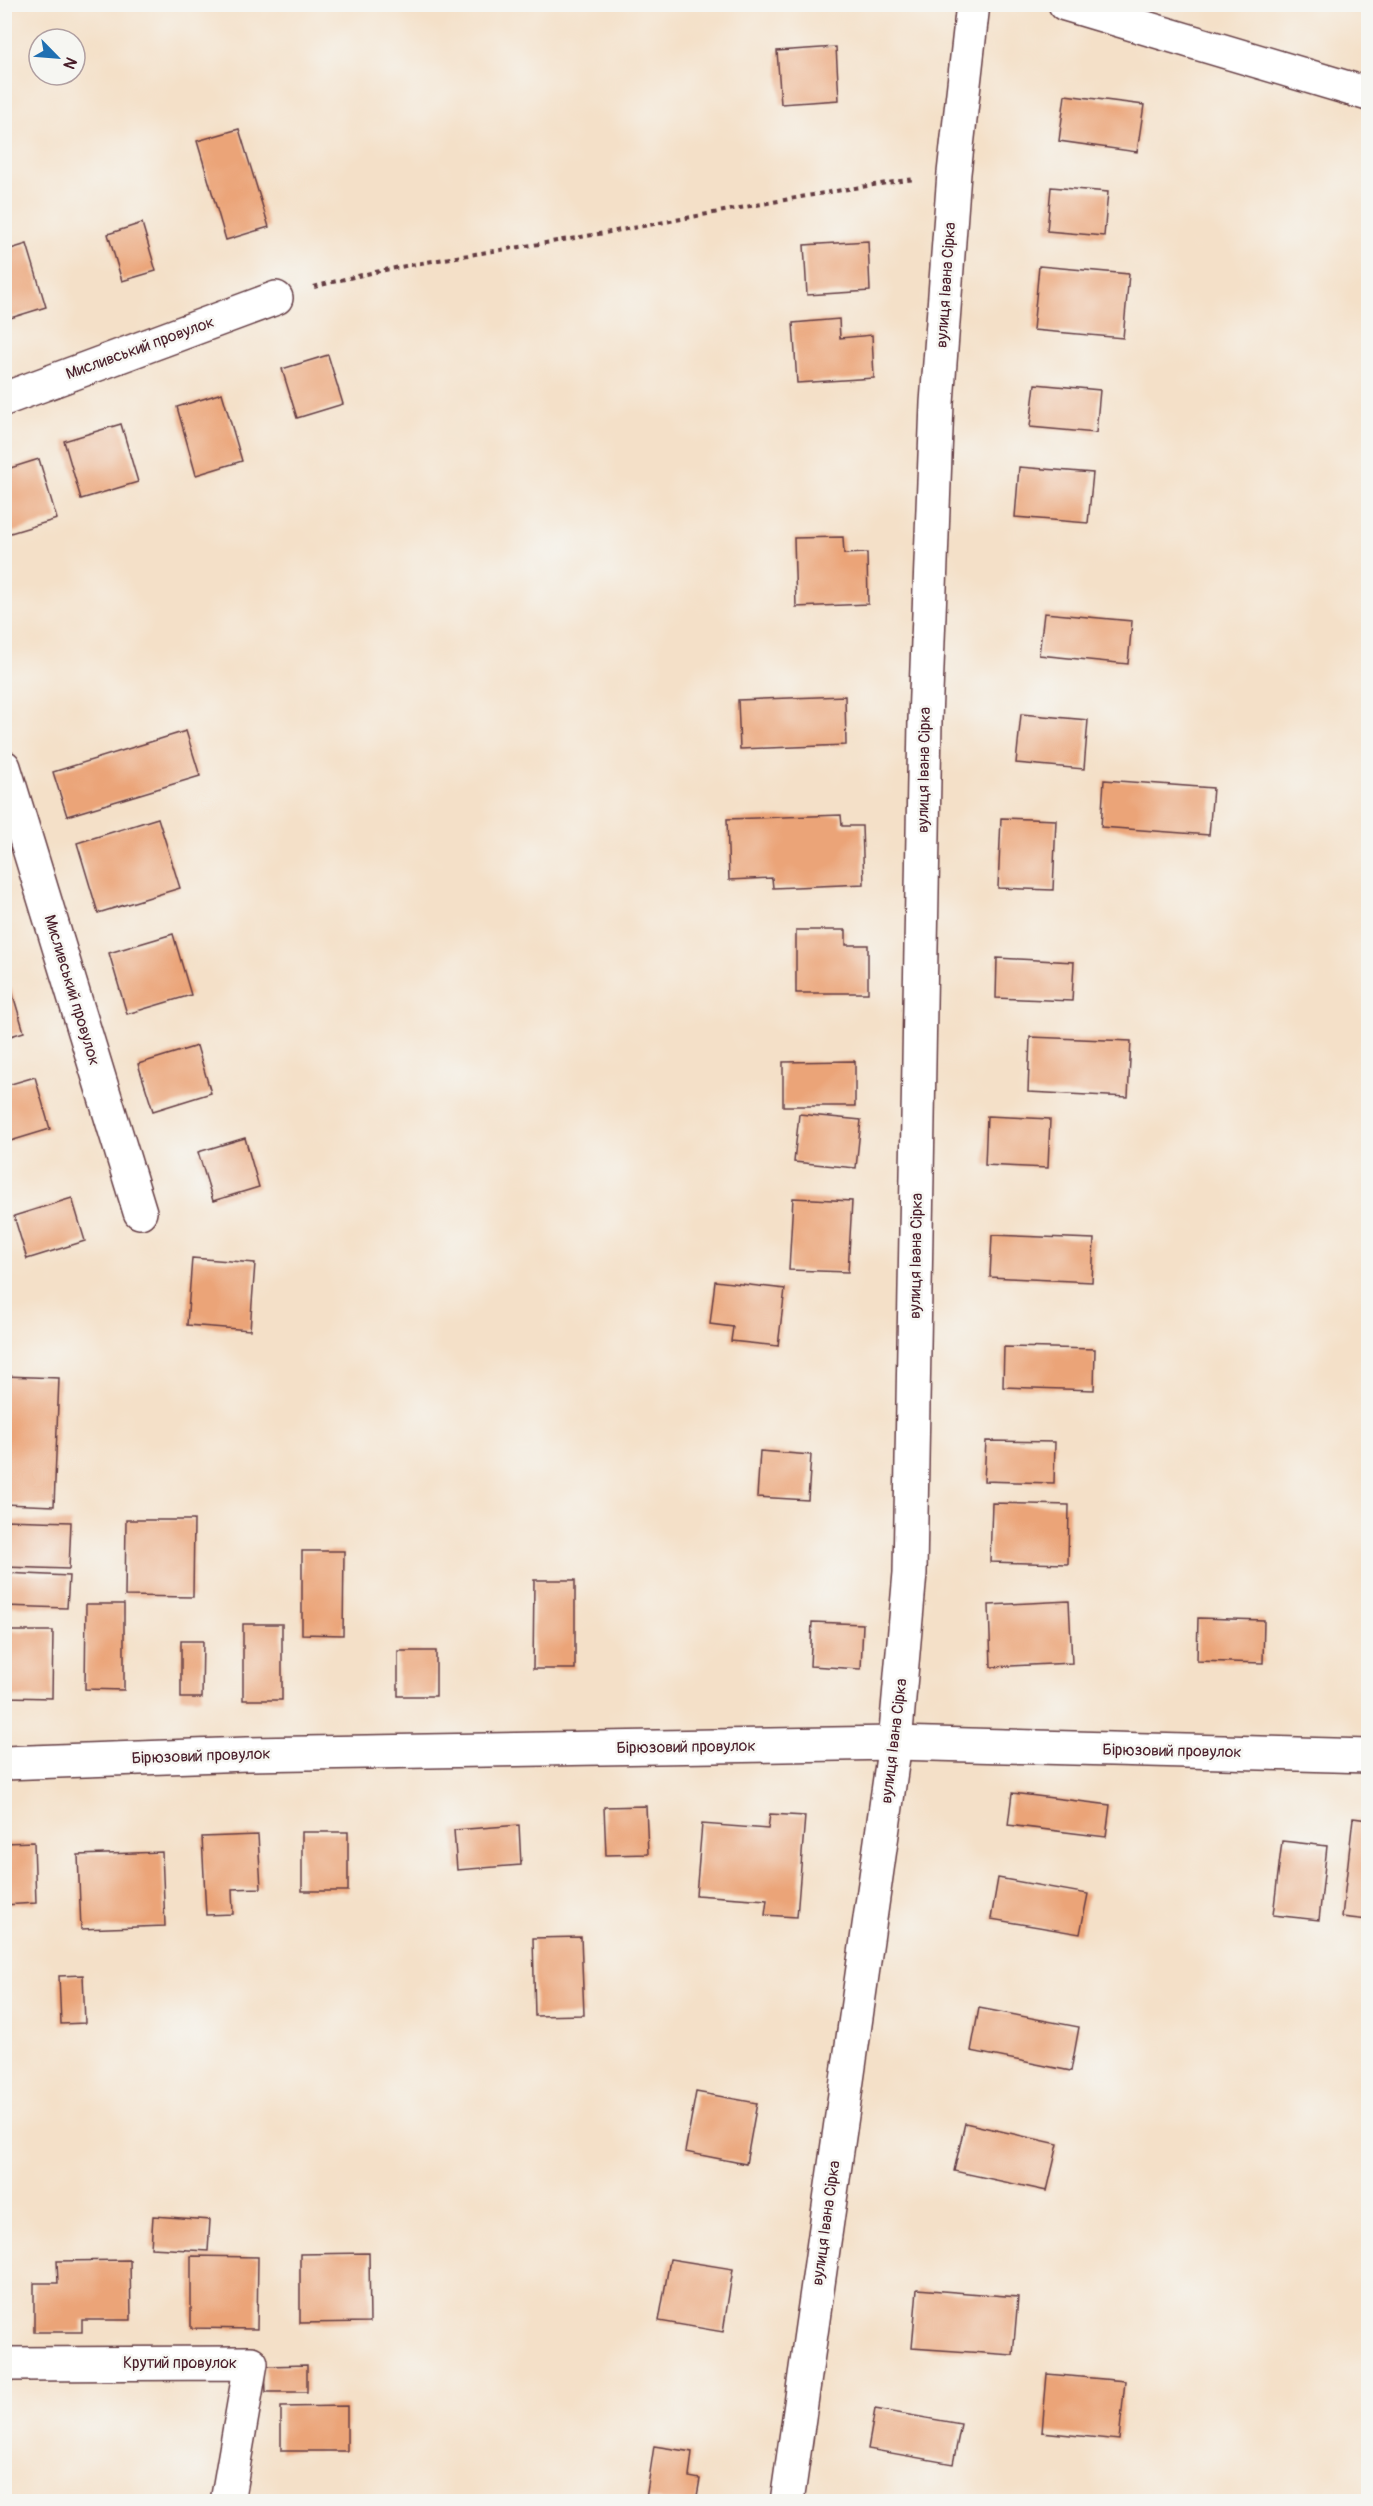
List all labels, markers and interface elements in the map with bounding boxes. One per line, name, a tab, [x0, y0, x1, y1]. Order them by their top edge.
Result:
north arrow	[27, 27, 87, 87]
text: N	[58, 54, 81, 72]
street label: вулиця Івана Сірка	[932, 221, 960, 349]
street label: Мисливський провулок	[63, 312, 217, 384]
street label: вулиця Івана Сірка	[913, 707, 935, 833]
street label: Мисливський провулок	[40, 912, 104, 1068]
street label: вулиця Івана Сірка	[905, 1193, 927, 1319]
street label: вулиця Івана Сірка	[876, 1677, 912, 1805]
street label: Бірюзовий провулок	[616, 1736, 756, 1758]
street label: Бірюзовий провулок	[1102, 1740, 1242, 1762]
street label: Бірюзовий провулок	[131, 1744, 271, 1768]
street label: вулиця Івана Сірка	[807, 2159, 845, 2287]
street label: Крутий провулок	[123, 2353, 237, 2373]

